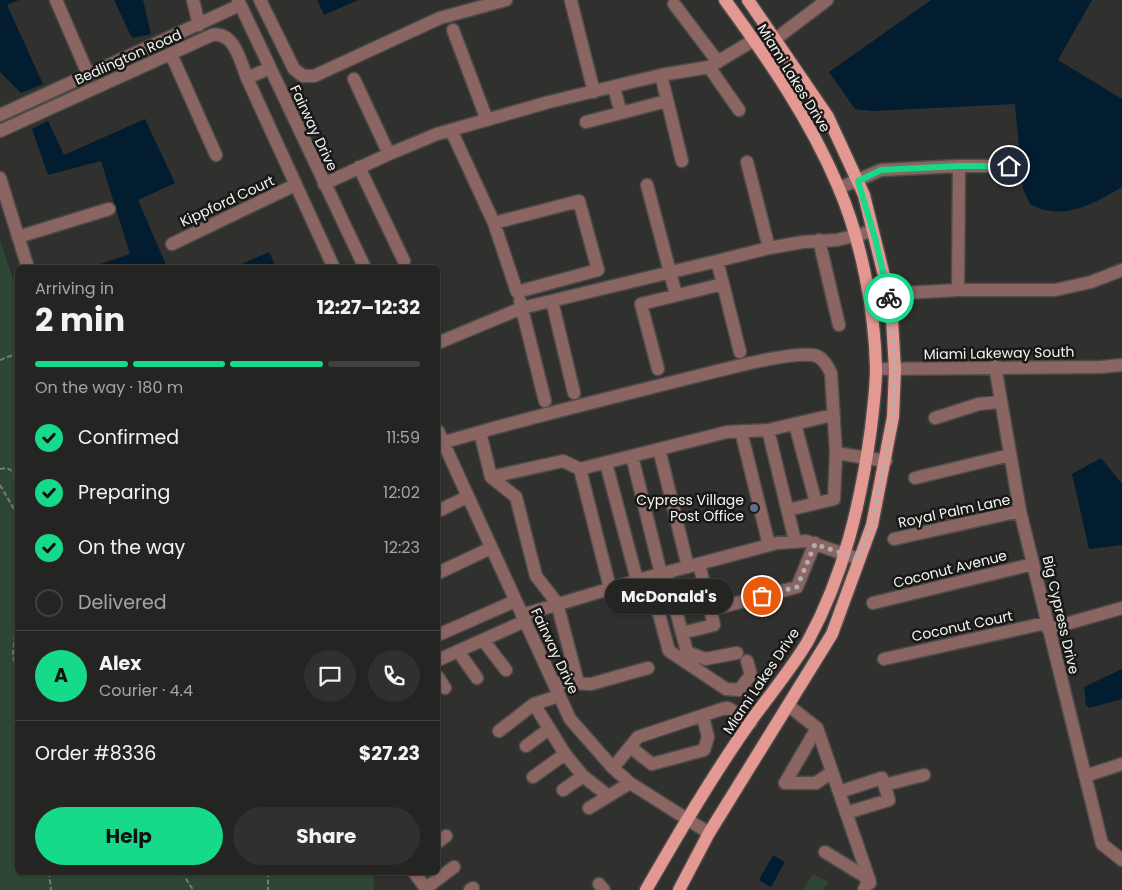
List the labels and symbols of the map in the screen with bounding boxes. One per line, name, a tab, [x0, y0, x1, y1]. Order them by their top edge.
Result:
street label: Miami Lakes Drive	[753, 20, 836, 136]
street label: Bedlington Road	[71, 24, 185, 90]
street label: Fairway Drive	[285, 82, 343, 175]
pin	[988, 145, 1030, 187]
street label: Kippford Court	[177, 170, 277, 232]
courier	[864, 273, 914, 323]
street label: Miami Lakeway South	[923, 342, 1075, 364]
street label: Royal Palm Lane	[896, 489, 1012, 533]
place label: Cypress Village Post Office	[636, 490, 744, 526]
marker: Cypress Village Post Office	[748, 502, 760, 514]
street label: Coconut Avenue	[891, 545, 1009, 593]
street label: Big Cypress Drive	[1038, 554, 1084, 676]
pin	[741, 575, 783, 617]
callout: McDonald's	[604, 578, 732, 614]
street label: Fairway Drive	[526, 605, 584, 698]
street label: Coconut Court	[910, 606, 1014, 646]
street label: Miami Lakes Drive	[718, 624, 804, 738]

